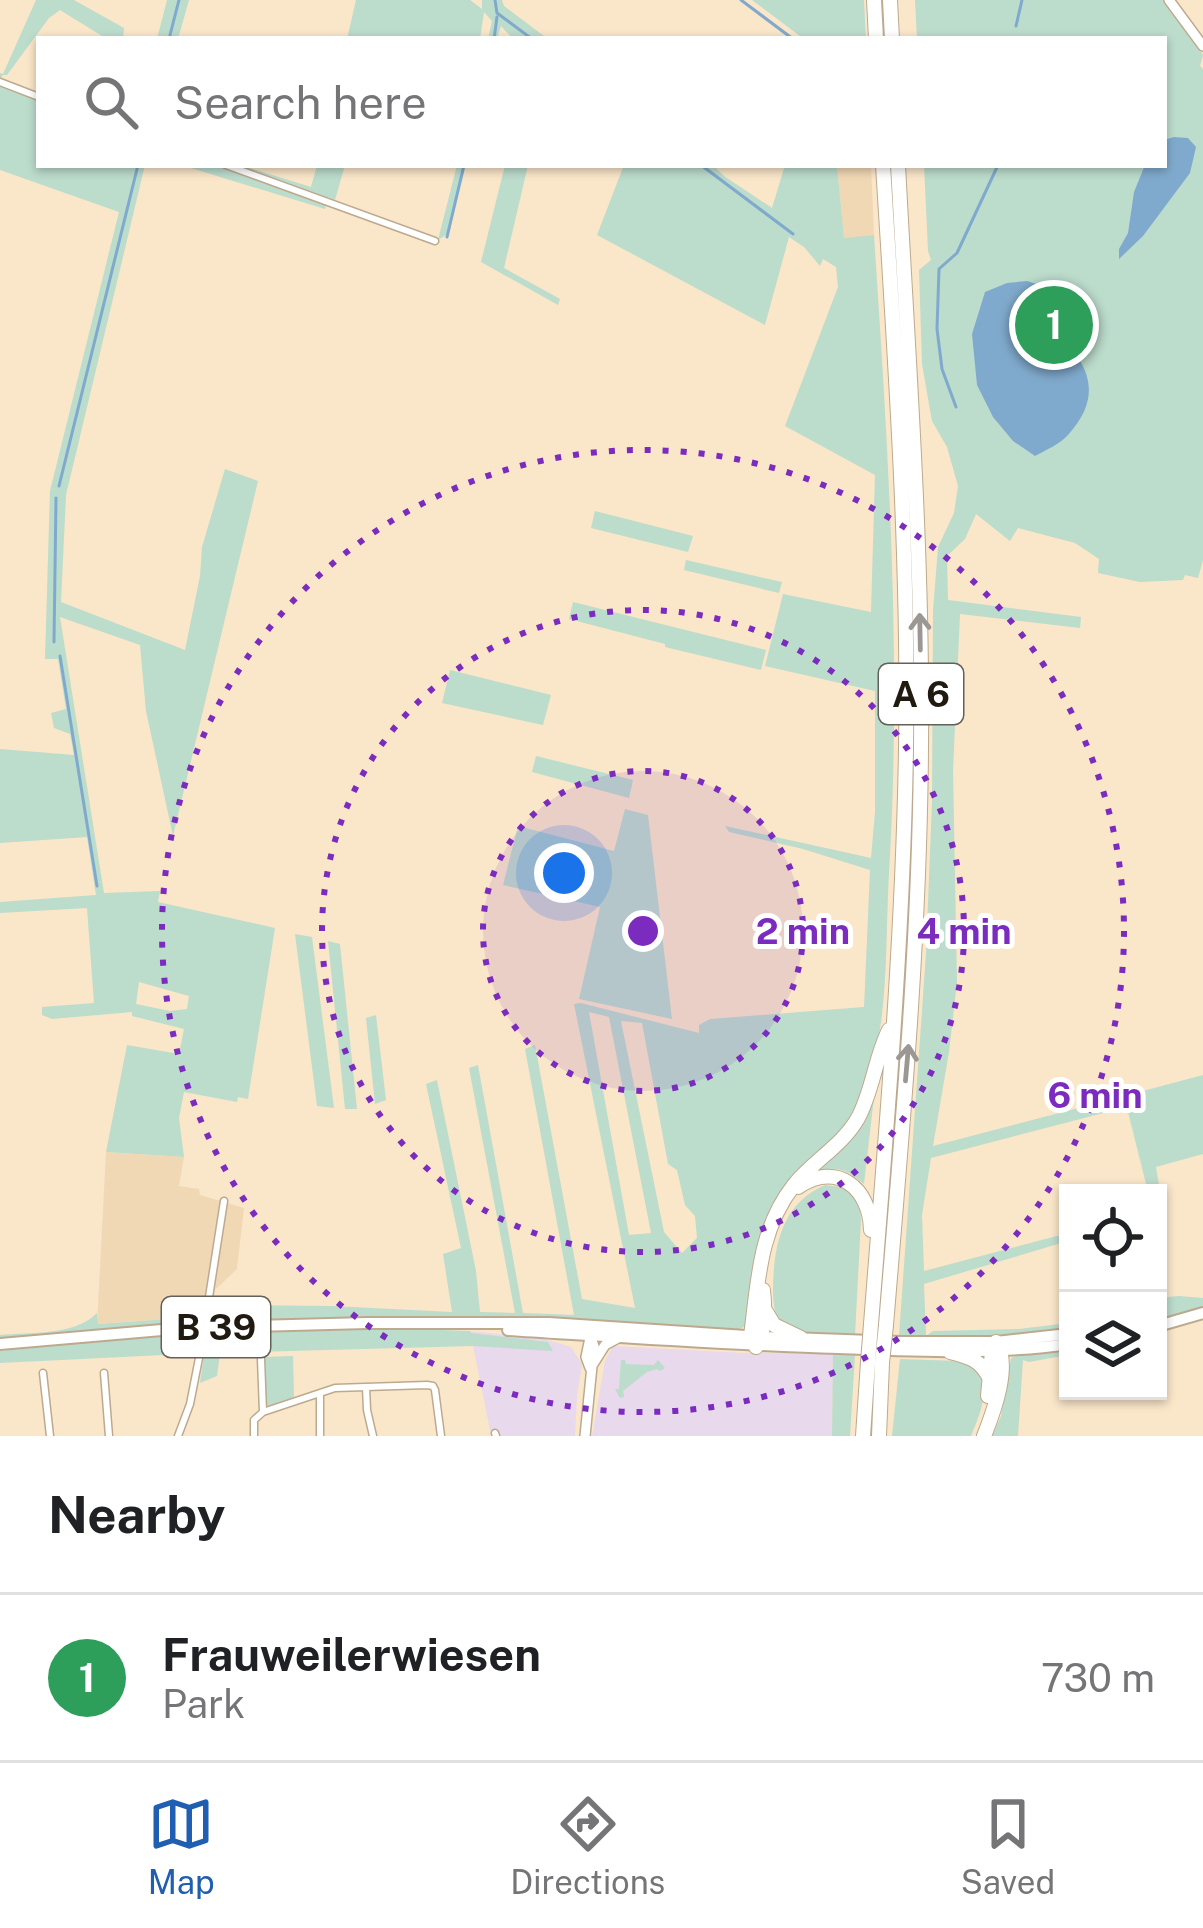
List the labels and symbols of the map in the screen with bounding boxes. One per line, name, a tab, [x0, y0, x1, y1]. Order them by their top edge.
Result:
pin: 1	[1015, 280, 1093, 370]
one-way arrow	[909, 613, 932, 652]
road number: A 6	[879, 664, 963, 724]
your location	[534, 843, 594, 903]
centre of rings	[622, 910, 664, 952]
text: 2 min	[756, 910, 850, 952]
text: 4 min	[916, 910, 1012, 952]
one-way arrow	[895, 1044, 918, 1083]
text: 6 min	[1047, 1074, 1143, 1116]
road number: B 39	[162, 1297, 270, 1357]

